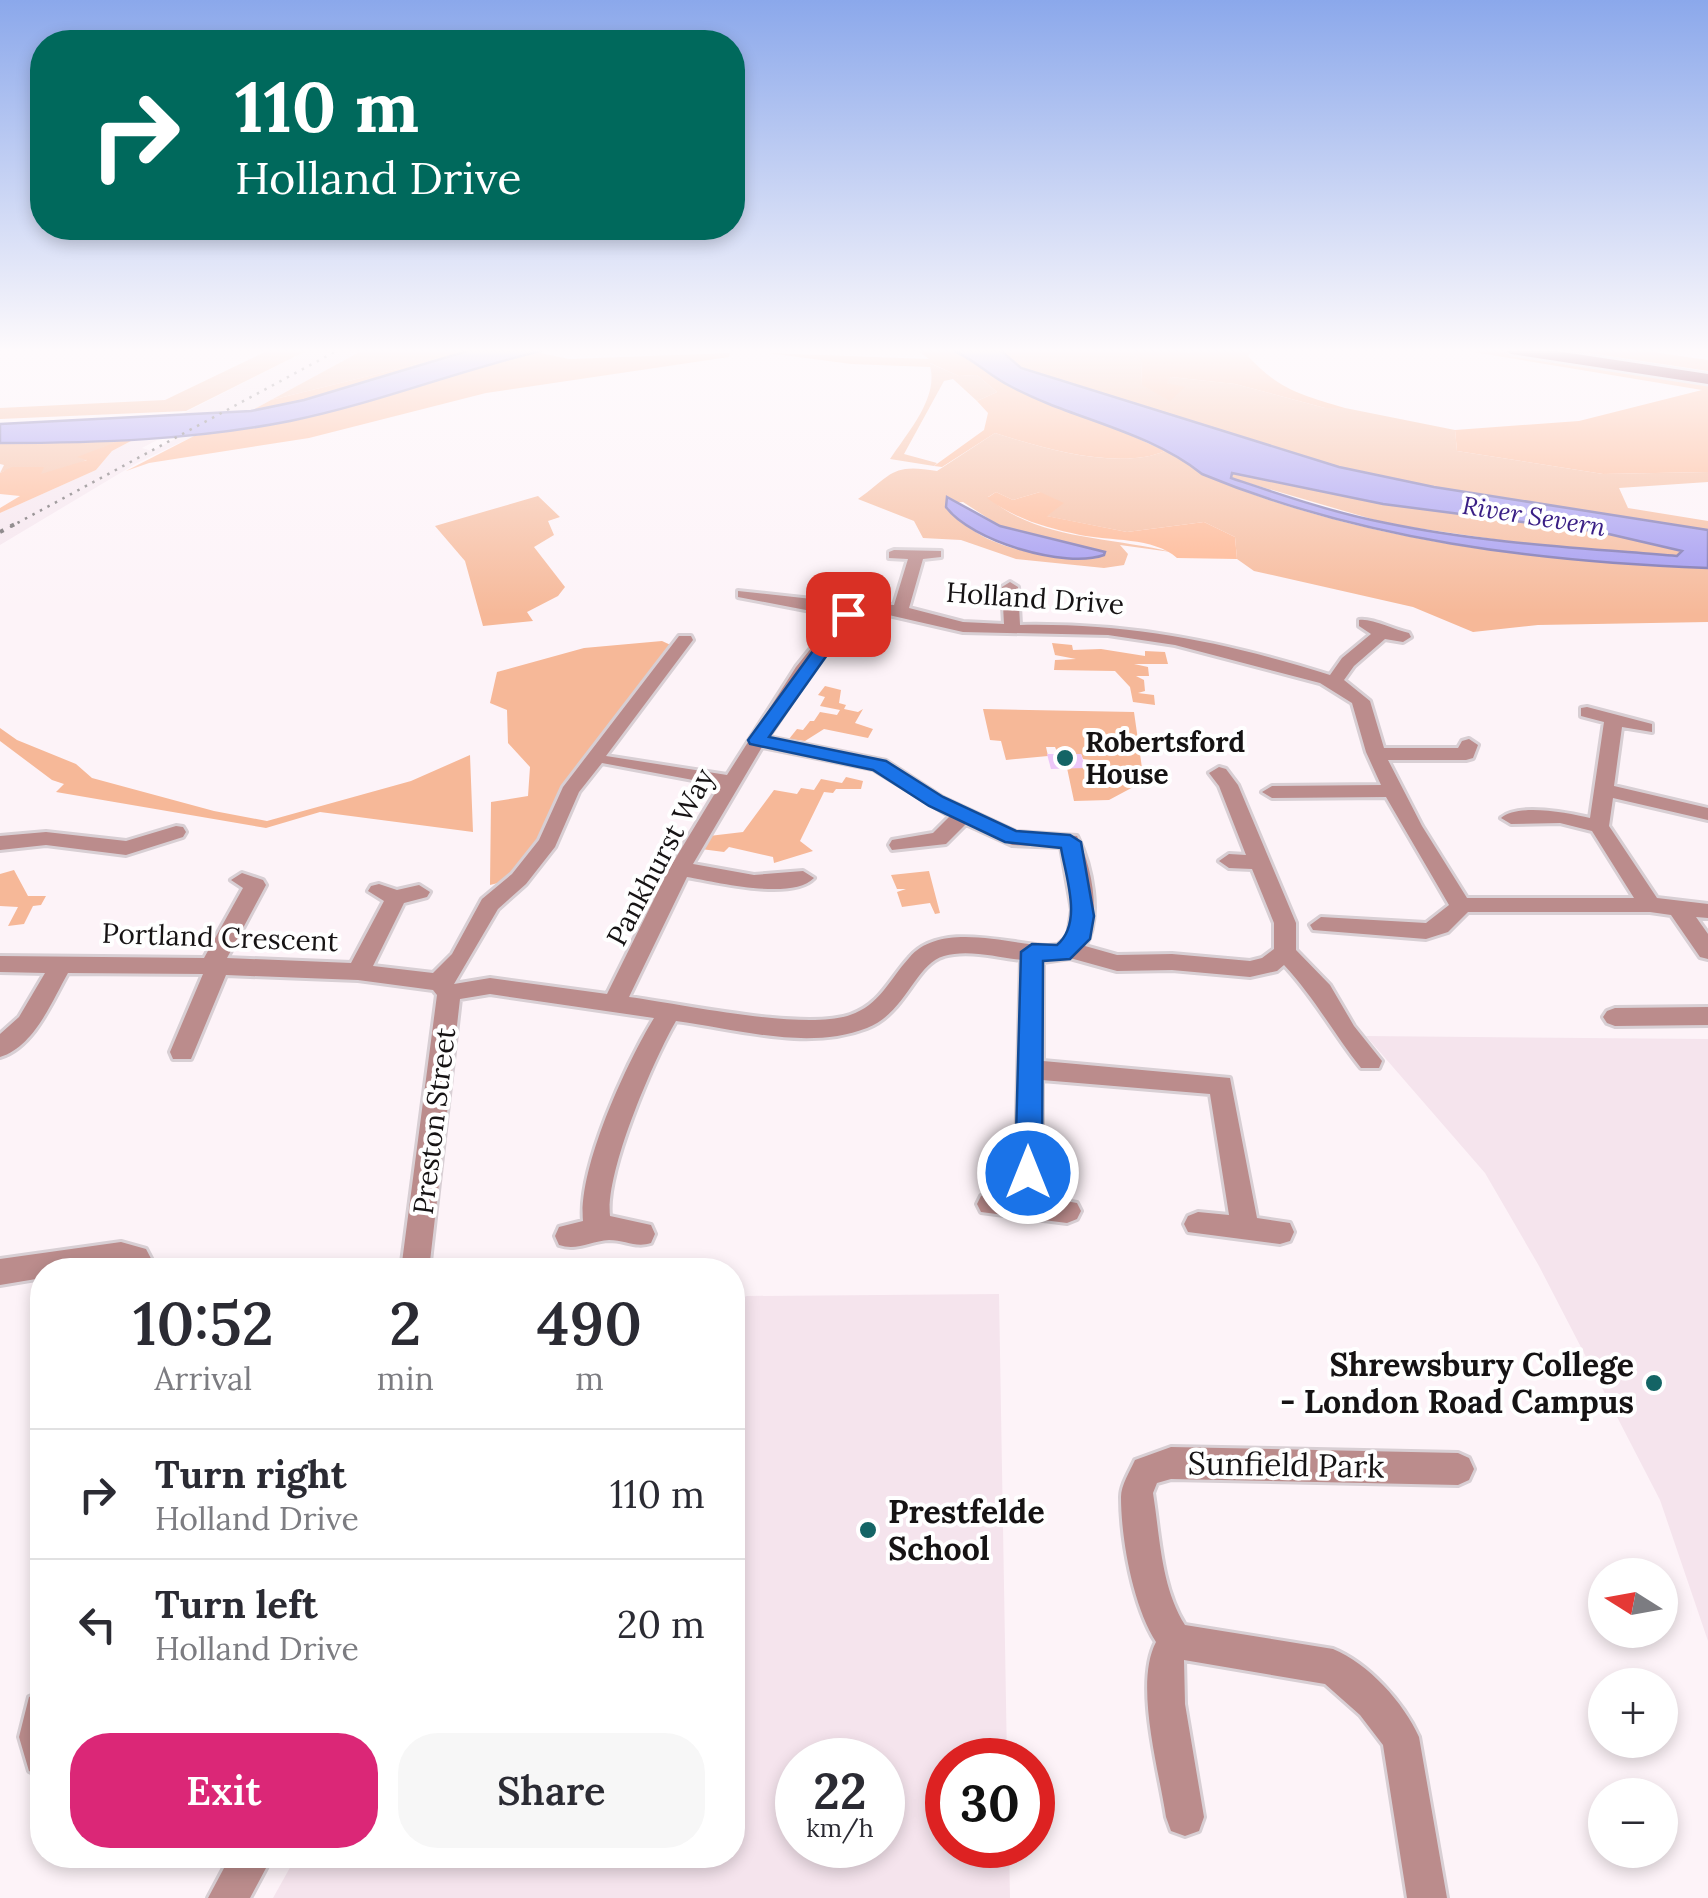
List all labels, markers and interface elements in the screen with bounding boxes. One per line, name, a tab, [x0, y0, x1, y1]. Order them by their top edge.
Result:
text: 110 m	[235, 62, 419, 151]
icon: right	[70, 70, 200, 200]
text: Holland Drive	[235, 149, 522, 206]
water label: River Severn	[1460, 489, 1609, 543]
pin	[806, 572, 891, 657]
street label: Holland Drive	[945, 574, 1125, 622]
icon: arrive	[821, 587, 876, 642]
place label: Robertsford House	[1085, 724, 1245, 792]
marker: Robertsford House	[1054, 747, 1076, 769]
street label: Pankhurst Way	[598, 762, 722, 952]
street label: Portland Crescent	[101, 915, 339, 959]
street label: Preston Street	[405, 1025, 463, 1216]
position arrow	[976, 1121, 1080, 1225]
text: 10:52	[133, 1285, 274, 1361]
text: 2	[389, 1285, 421, 1361]
text: 490	[537, 1285, 642, 1361]
place label: Shrewsbury College - London Road Campus	[1280, 1344, 1634, 1422]
text: Arrival	[155, 1358, 252, 1399]
text: min	[377, 1358, 434, 1399]
text: m	[575, 1358, 604, 1399]
marker: Shrewsbury College - London Road Campus	[1643, 1372, 1665, 1394]
street label: Sunfield Park	[1187, 1442, 1385, 1487]
text: Turn right	[155, 1450, 346, 1498]
icon: right	[70, 1467, 125, 1522]
text: 110 m	[610, 1470, 705, 1518]
place label: Prestfelde School	[888, 1491, 1045, 1569]
text: Holland Drive	[155, 1498, 359, 1539]
marker: Prestfelde School	[857, 1519, 879, 1541]
north arrow	[1588, 1558, 1678, 1648]
map controls	[1588, 1558, 1678, 1868]
text: Turn left	[155, 1580, 318, 1628]
icon: left	[70, 1597, 125, 1652]
text: 20 m	[617, 1600, 705, 1648]
text: Holland Drive	[155, 1628, 359, 1669]
button: +	[1588, 1668, 1678, 1758]
button: Exit	[70, 1733, 378, 1848]
button: Share	[398, 1733, 705, 1848]
speed limit sign: 30	[925, 1738, 1055, 1868]
text: 22	[813, 1759, 867, 1823]
button: −	[1588, 1778, 1678, 1868]
text: km/h	[806, 1812, 874, 1844]

